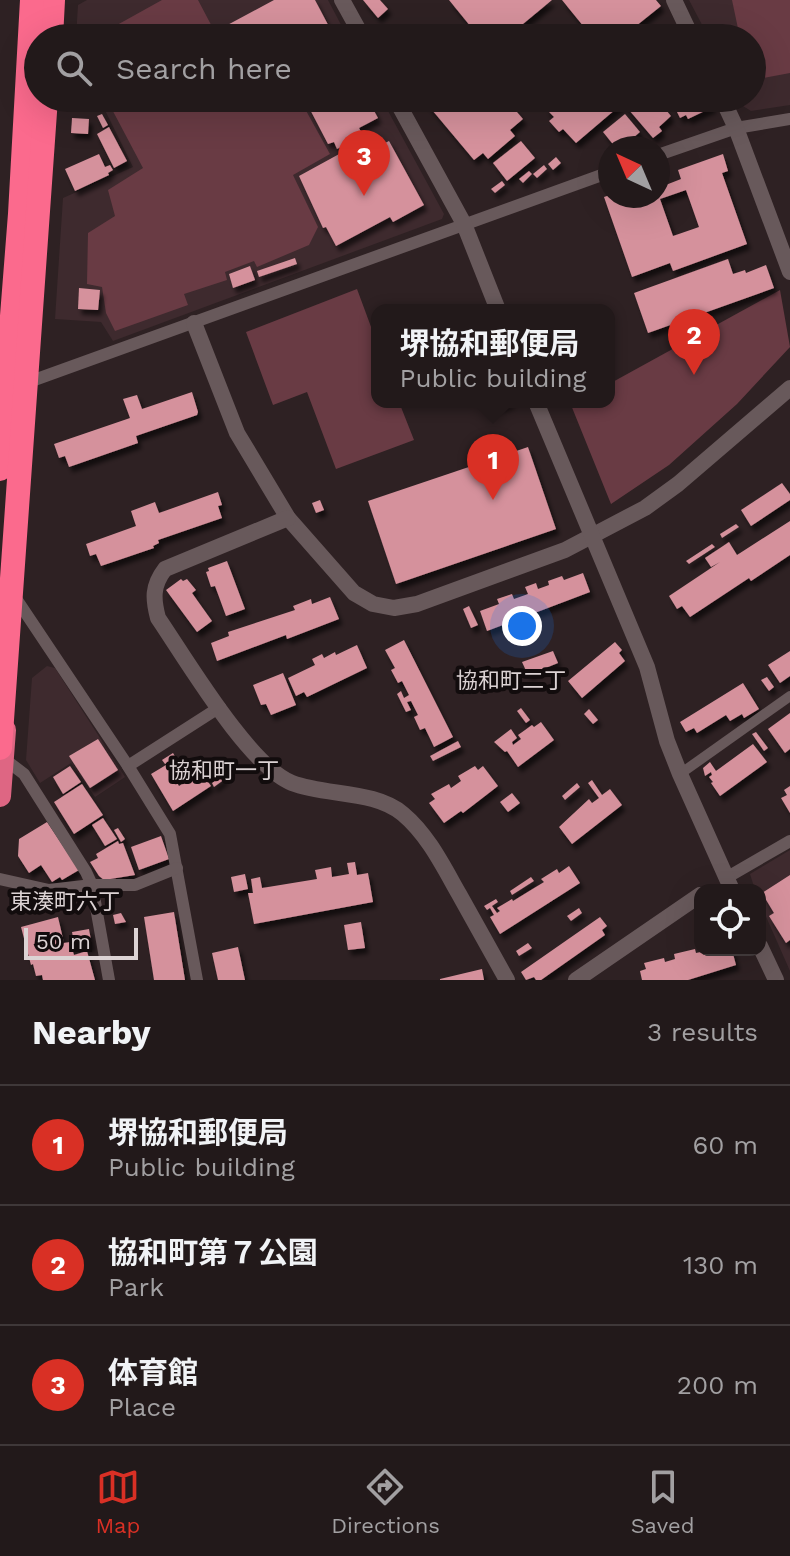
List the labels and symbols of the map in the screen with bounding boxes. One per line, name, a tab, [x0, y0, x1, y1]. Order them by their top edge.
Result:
pin: 3	[338, 130, 390, 196]
north arrow	[598, 136, 670, 208]
pin: 2	[668, 309, 720, 375]
pin: 1	[467, 434, 519, 500]
your location	[502, 606, 542, 646]
district label: 協和町二丁	[456, 668, 566, 693]
district label: 協和町一丁	[169, 758, 279, 783]
district label: 東湊町六丁	[10, 889, 120, 914]
scale bar	[24, 924, 138, 960]

